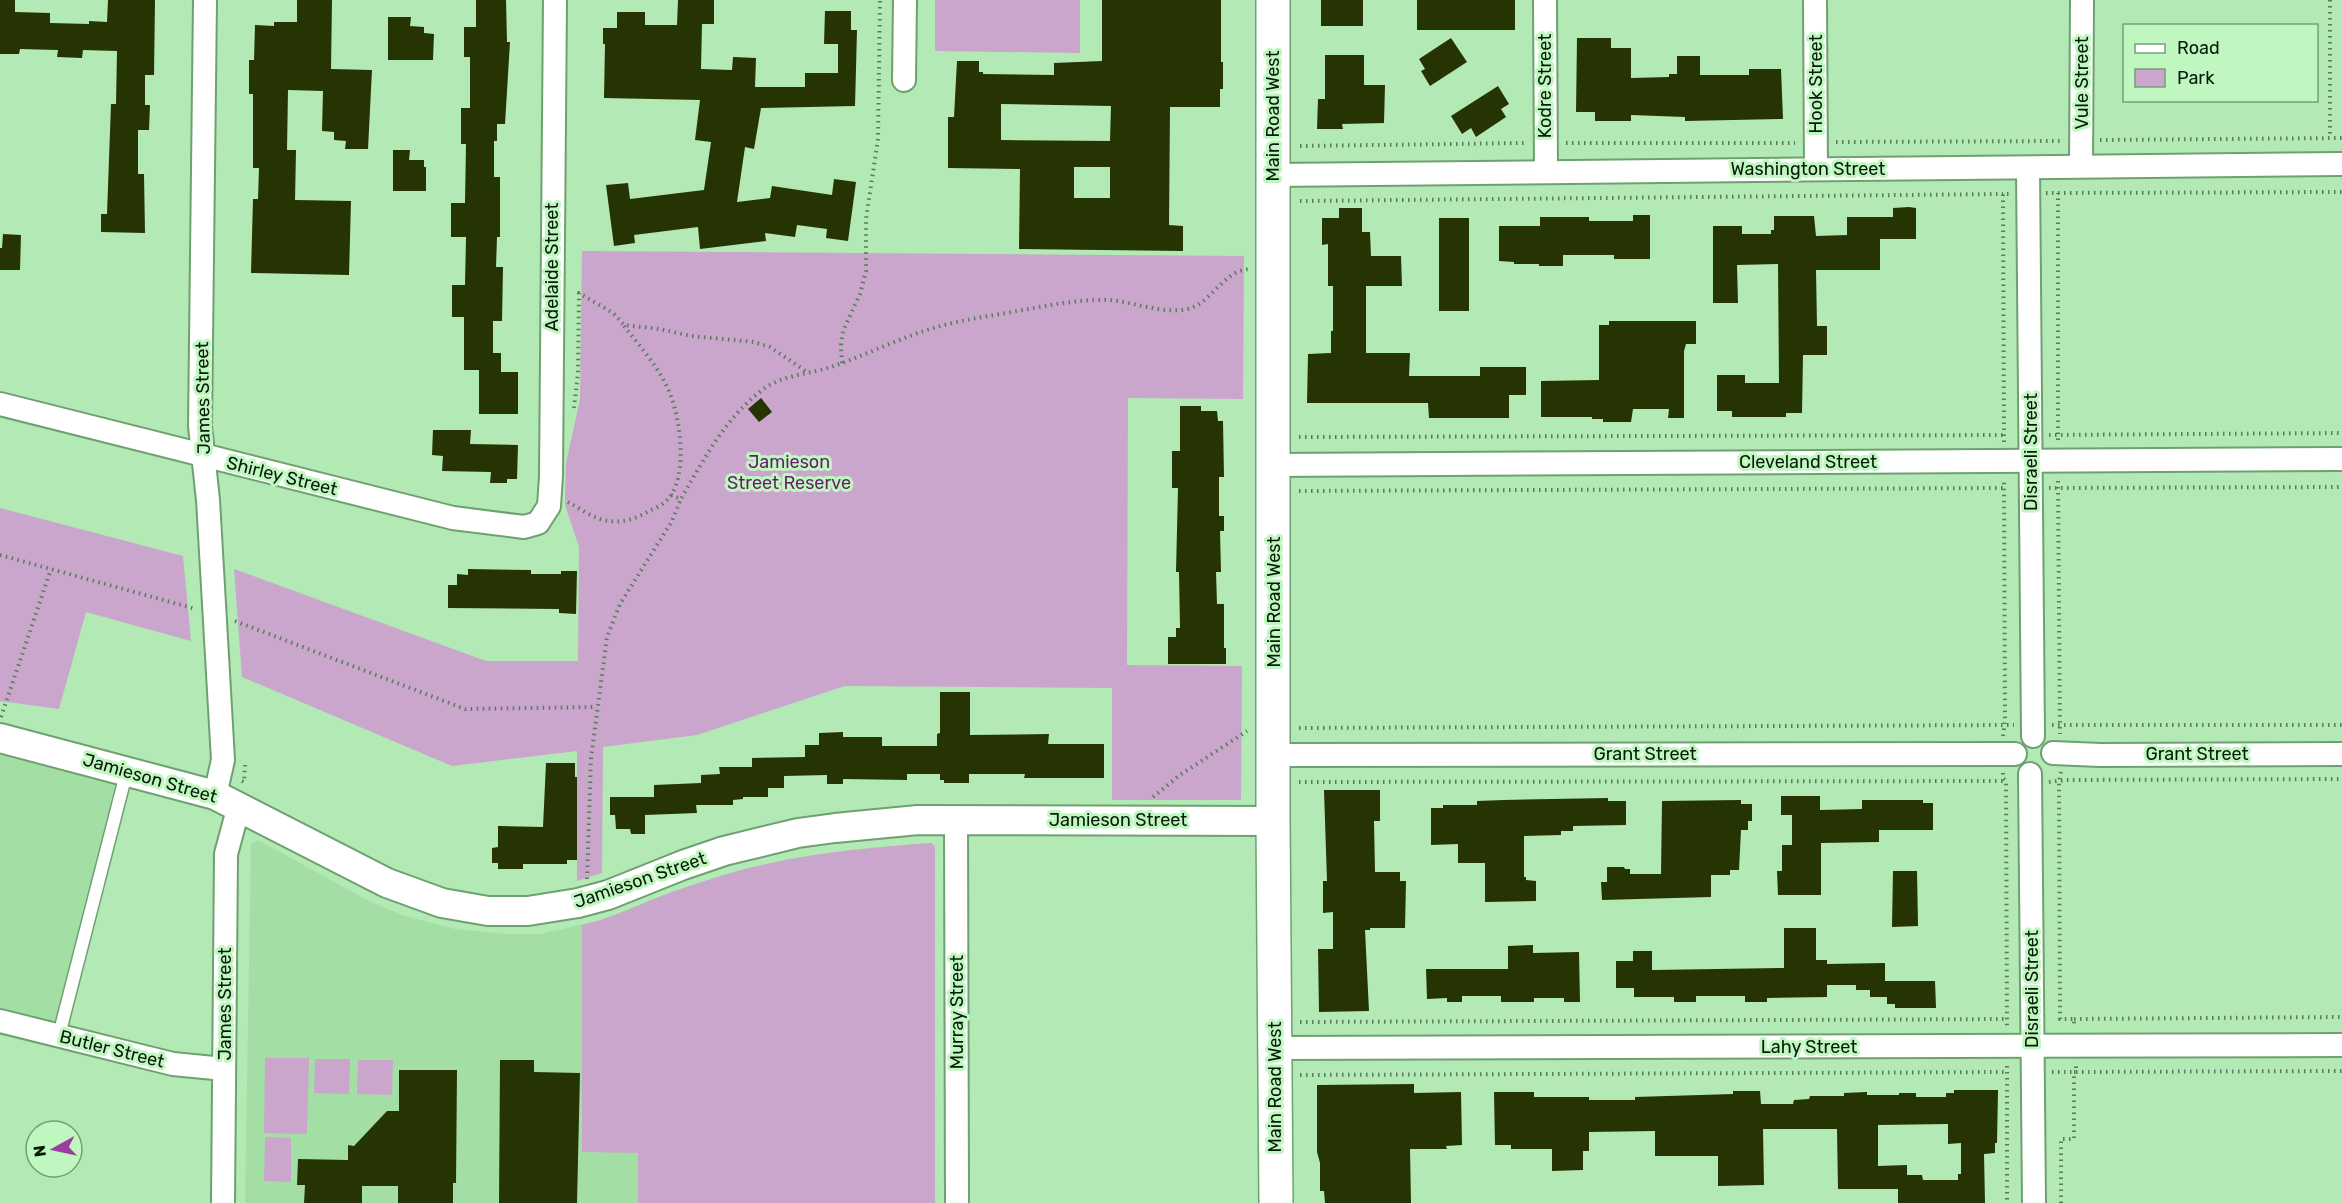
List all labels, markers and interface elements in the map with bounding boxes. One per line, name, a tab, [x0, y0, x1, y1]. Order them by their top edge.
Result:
legend	[2123, 24, 2318, 102]
street label: Kodre Street	[1534, 34, 1556, 138]
street label: Hook Street	[1805, 34, 1827, 134]
street label: Vule Street	[2071, 37, 2093, 129]
text: Road	[2177, 37, 2220, 59]
street label: Main Road West	[1262, 50, 1284, 182]
text: Park	[2177, 67, 2215, 89]
street label: Washington Street	[1731, 158, 1885, 180]
street label: Adelaide Street	[541, 203, 563, 331]
street label: James Street	[191, 341, 215, 455]
street label: Disraeli Street	[2020, 393, 2042, 511]
park label: Jamieson Street Reserve	[727, 451, 851, 494]
street label: Cleveland Street	[1739, 451, 1877, 473]
street label: Shirley Street	[224, 452, 340, 500]
street label: Main Road West	[1263, 536, 1285, 668]
street label: Grant Street	[1593, 743, 1697, 765]
street label: Grant Street	[2145, 743, 2249, 765]
street label: Jamieson Street	[80, 748, 220, 808]
street label: Jamieson Street	[1049, 809, 1187, 831]
street label: Jamieson Street	[571, 847, 709, 913]
street label: Disraeli Street	[2021, 930, 2043, 1048]
street label: James Street	[214, 948, 236, 1060]
street label: Murray Street	[946, 955, 968, 1069]
street label: Main Road West	[1264, 1021, 1286, 1153]
street label: Butler Street	[57, 1025, 167, 1073]
street label: Lahy Street	[1761, 1036, 1857, 1058]
north arrow	[24, 1119, 84, 1179]
text: N	[29, 1144, 50, 1158]

